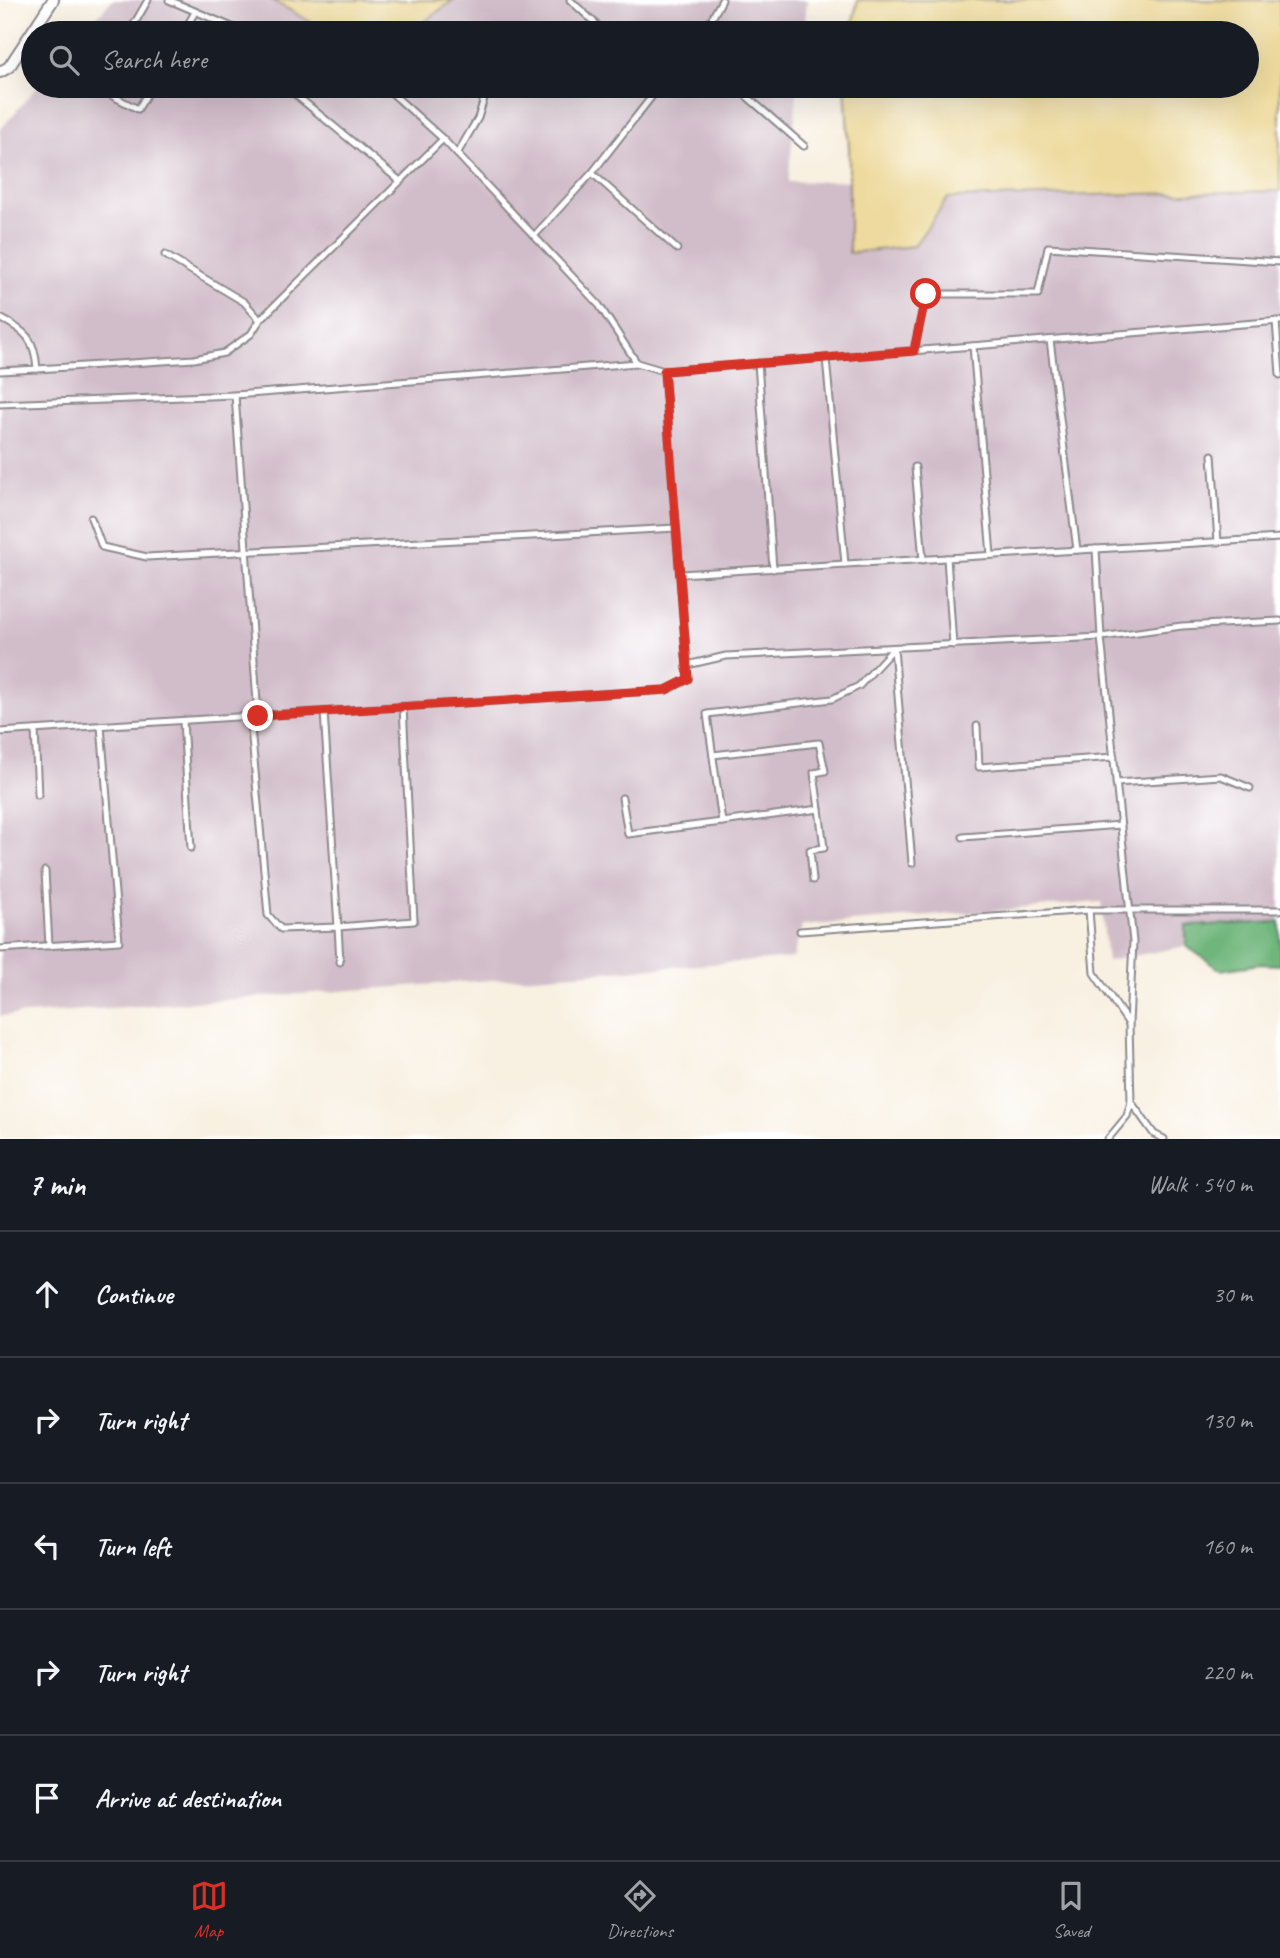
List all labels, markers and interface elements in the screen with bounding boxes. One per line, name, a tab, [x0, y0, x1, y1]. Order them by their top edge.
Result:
search box	[21, 21, 1259, 98]
icon: search	[45, 41, 83, 79]
text: Search here	[101, 43, 207, 76]
route start	[910, 278, 941, 309]
route end	[242, 700, 273, 731]
text: 7 min	[28, 1166, 85, 1204]
text: Walk · 540 m	[1148, 1170, 1252, 1199]
icon: ahead	[28, 1275, 66, 1313]
text: Continue	[95, 1278, 173, 1311]
text: 30 m	[1213, 1280, 1252, 1309]
icon: right	[28, 1401, 66, 1439]
text: Turn right	[95, 1404, 186, 1437]
text: 130 m	[1203, 1406, 1252, 1435]
icon: left	[28, 1527, 66, 1565]
text: Turn left	[95, 1530, 170, 1563]
text: 160 m	[1203, 1532, 1252, 1561]
icon: right	[28, 1653, 66, 1691]
text: Turn right	[95, 1656, 186, 1689]
text: 220 m	[1203, 1658, 1252, 1687]
icon: arrive	[28, 1779, 66, 1817]
text: Arrive at destination	[95, 1782, 281, 1815]
tab: Map	[190, 1877, 228, 1943]
tab: Directions	[607, 1877, 673, 1943]
tab: Saved	[1052, 1877, 1090, 1943]

